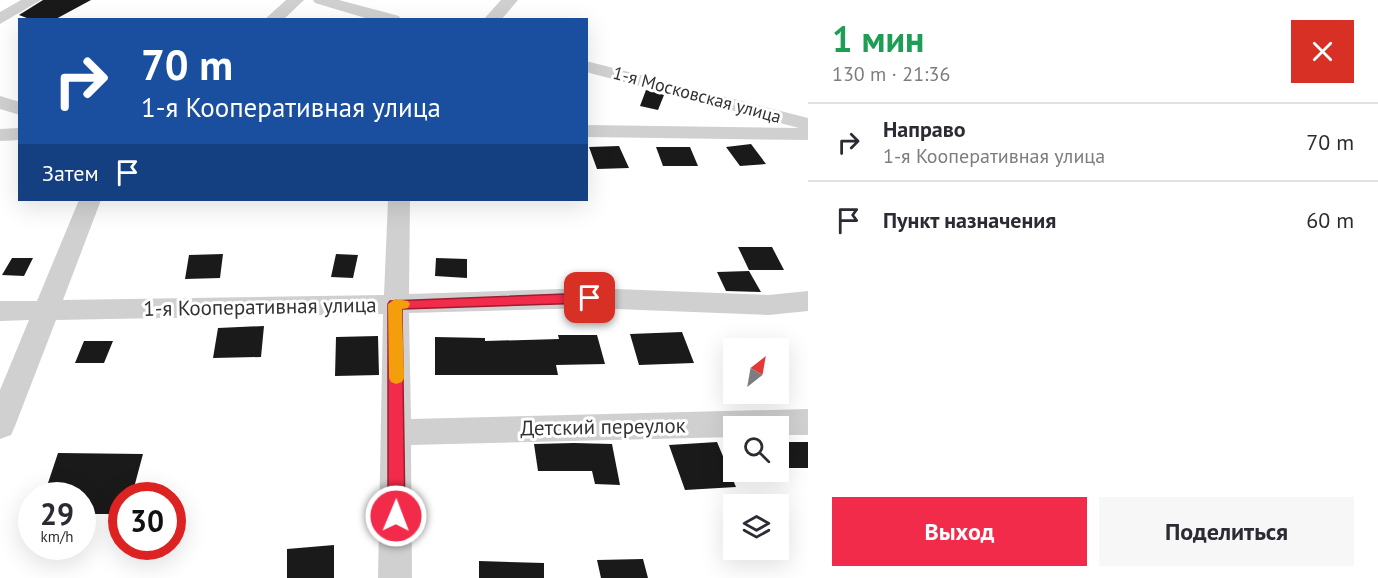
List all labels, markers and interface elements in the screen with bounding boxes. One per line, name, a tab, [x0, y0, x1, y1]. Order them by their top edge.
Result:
text: 1 мин	[832, 15, 924, 62]
button: close	[1291, 20, 1354, 83]
text: 70 m	[141, 37, 233, 92]
icon: right	[42, 42, 120, 120]
street label: 1-я Московская улица	[610, 61, 784, 128]
text: 130 m · 21:36	[832, 61, 950, 87]
text: 1-я Кооперативная улица	[141, 90, 441, 124]
text: Направо	[883, 115, 966, 143]
icon: right	[832, 126, 865, 159]
text: 70 m	[1306, 128, 1354, 156]
text: 1-я Кооперативная улица	[883, 143, 1105, 169]
icon: arrive	[111, 156, 144, 189]
text: Затем	[42, 159, 99, 187]
icon: arrive	[832, 204, 865, 237]
text: Пункт назначения	[883, 206, 1056, 234]
text: 60 m	[1306, 206, 1354, 234]
pin	[564, 272, 615, 323]
icon: arrive	[573, 281, 606, 314]
street label: 1-я Кооперативная улица	[143, 291, 377, 322]
north arrow	[723, 338, 789, 404]
map controls	[723, 338, 789, 560]
street label: Детский переулок	[520, 412, 686, 441]
button: search	[723, 416, 789, 482]
speed limit sign: 30	[108, 482, 186, 560]
position arrow	[364, 484, 428, 548]
text: 29	[40, 494, 74, 533]
button: layers	[723, 494, 789, 560]
button: Выход	[832, 497, 1087, 566]
button: Поделиться	[1099, 497, 1354, 566]
text: km/h	[41, 527, 73, 546]

